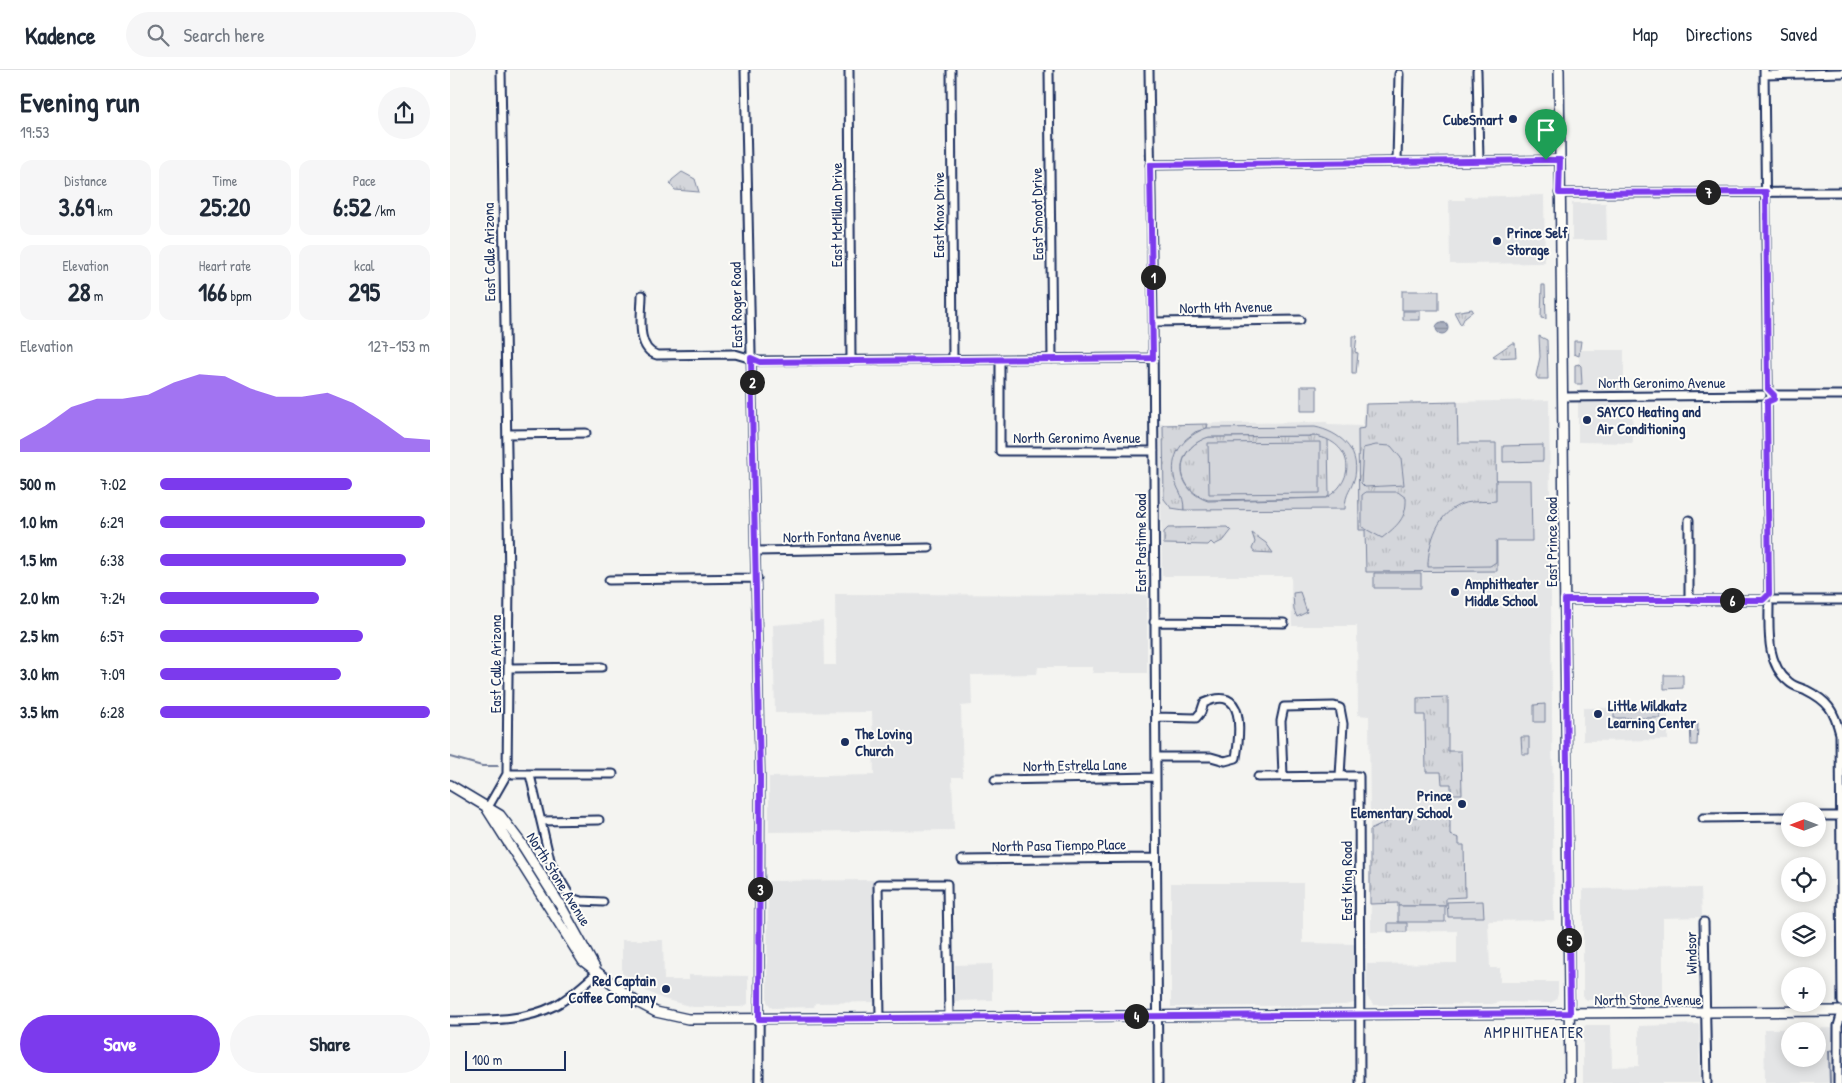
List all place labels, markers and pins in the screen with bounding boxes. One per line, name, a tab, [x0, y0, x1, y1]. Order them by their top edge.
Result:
place label: CubeSmart	[1443, 109, 1504, 130]
pin	[1525, 109, 1567, 160]
marker: CubeSmart	[1507, 113, 1519, 125]
pin: 7	[1696, 180, 1720, 204]
place label: Prince Self Storage	[1507, 222, 1568, 261]
marker: Prince Self Storage	[1491, 235, 1503, 247]
pin: 1	[1140, 264, 1166, 290]
pin: 2	[740, 370, 764, 394]
place label: SAYCO Heating and Air Conditioning	[1597, 401, 1701, 440]
marker: SAYCO Heating and Air Conditioning	[1581, 414, 1593, 426]
place label: Amphitheater Middle School	[1465, 573, 1539, 611]
marker: Amphitheater Middle School	[1449, 586, 1461, 598]
pin: 6	[1720, 588, 1744, 612]
place label: Little Wildkatz Learning Center	[1608, 695, 1696, 734]
marker: Little Wildkatz Learning Center	[1592, 708, 1604, 720]
place label: The Loving Church	[854, 723, 913, 761]
marker: The Loving Church	[839, 736, 851, 748]
place label: Prince Elementary School	[1351, 785, 1453, 824]
marker: Prince Elementary School	[1456, 798, 1468, 810]
pin: 3	[748, 876, 772, 902]
pin: 5	[1556, 928, 1582, 952]
place label: Red Captain Coffee Company	[569, 970, 657, 1009]
marker: Red Captain Coffee Company	[660, 983, 672, 995]
pin: 4	[1124, 1004, 1148, 1028]

